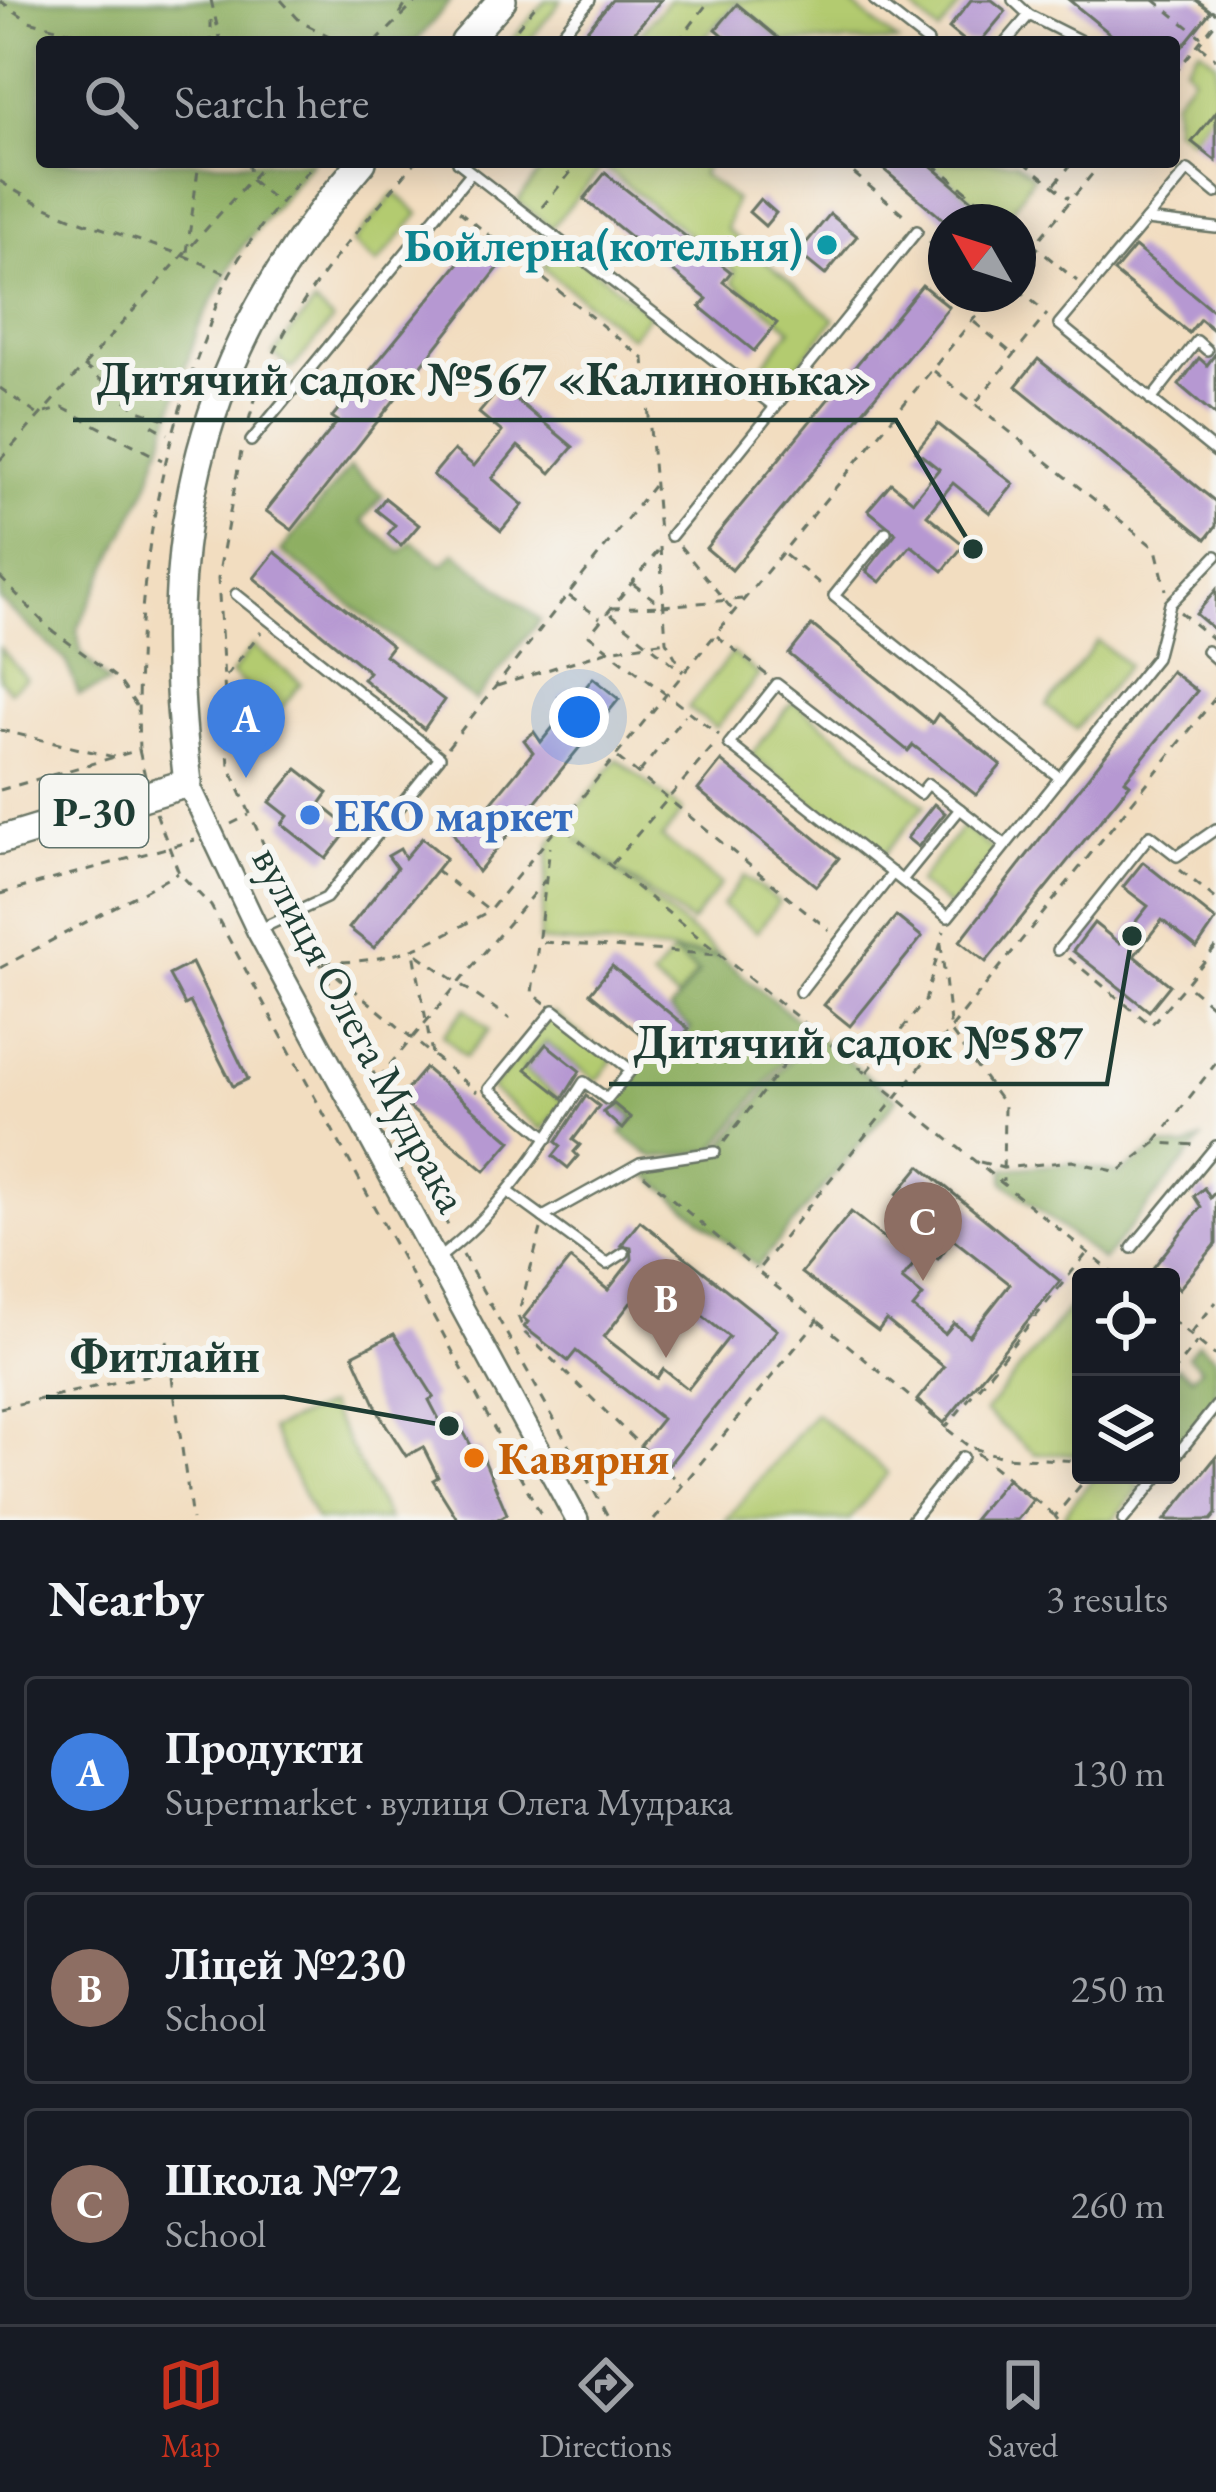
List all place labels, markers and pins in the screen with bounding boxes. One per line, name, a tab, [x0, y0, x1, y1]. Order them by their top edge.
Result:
place label: Бойлерна(котельня)	[404, 216, 803, 274]
marker: Бойлерна(котельня)	[814, 232, 840, 258]
callout: Дитячий садок №567 «Калинонька»	[73, 336, 896, 420]
pin: A	[207, 679, 285, 778]
place label: ЕКО маркет	[334, 786, 573, 844]
marker: ЕКО маркет	[297, 802, 323, 828]
callout: Дитячий садок №587	[609, 1000, 1107, 1084]
pin: C	[884, 1182, 962, 1281]
pin: B	[627, 1259, 705, 1358]
callout: Фитлайн	[46, 1313, 284, 1397]
place label: Кавярня	[498, 1429, 670, 1487]
marker: Кавярня	[461, 1445, 487, 1471]

